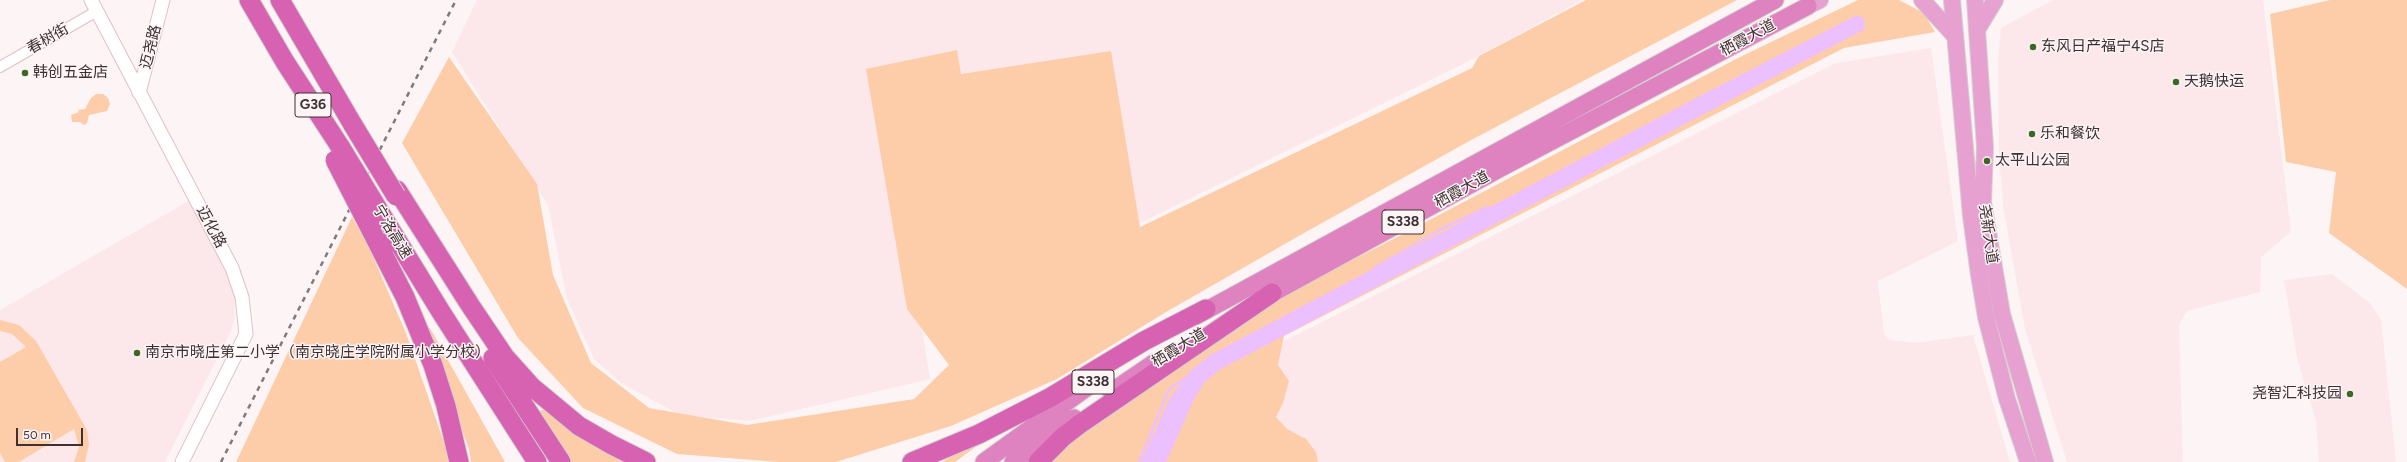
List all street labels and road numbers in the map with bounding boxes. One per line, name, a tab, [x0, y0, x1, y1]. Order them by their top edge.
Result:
street label: 栖霞大道	[1717, 16, 1779, 60]
street label: 春树街	[24, 20, 72, 58]
street label: 迈尧路	[137, 23, 165, 71]
road number: G36	[295, 93, 331, 117]
street label: 栖霞大道	[1431, 168, 1493, 212]
street label: 宁洛高速	[369, 202, 415, 262]
street label: 迈化路	[192, 203, 230, 251]
street label: 尧新大道	[1975, 203, 2001, 265]
road number: S338	[1382, 210, 1424, 234]
street label: 栖霞大道	[1149, 325, 1209, 371]
road number: S338	[1072, 370, 1114, 394]

